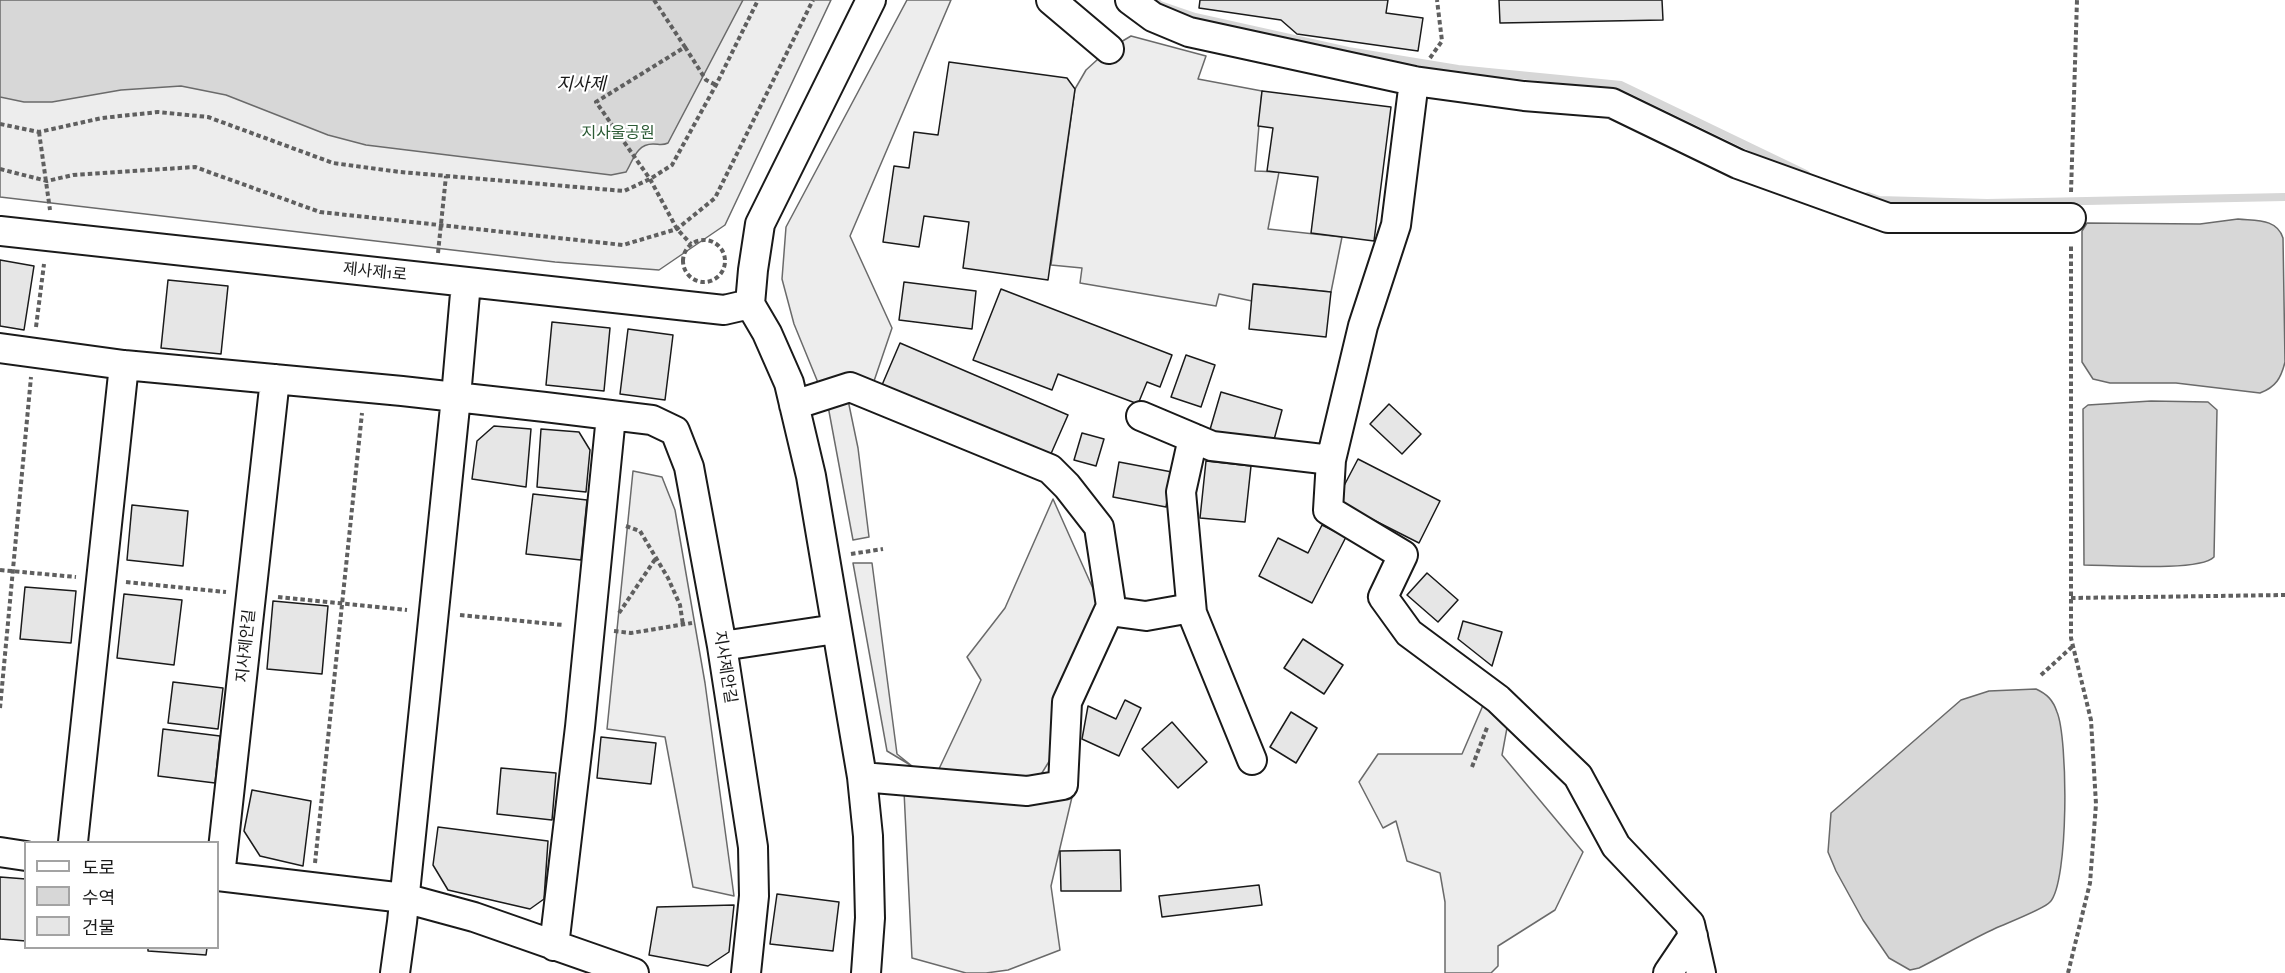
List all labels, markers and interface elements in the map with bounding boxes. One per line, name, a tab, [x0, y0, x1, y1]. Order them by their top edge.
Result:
water label: 지사제	[556, 74, 606, 96]
park label: 지사울공원	[581, 123, 655, 143]
street label: 제사제1로	[342, 259, 408, 285]
street label: 지사제안길	[233, 608, 259, 684]
street label: 지사제안길	[710, 629, 740, 705]
legend	[24, 841, 219, 949]
text: 도로	[82, 860, 115, 878]
text: 수역	[82, 890, 115, 908]
text: 건물	[82, 920, 115, 938]

